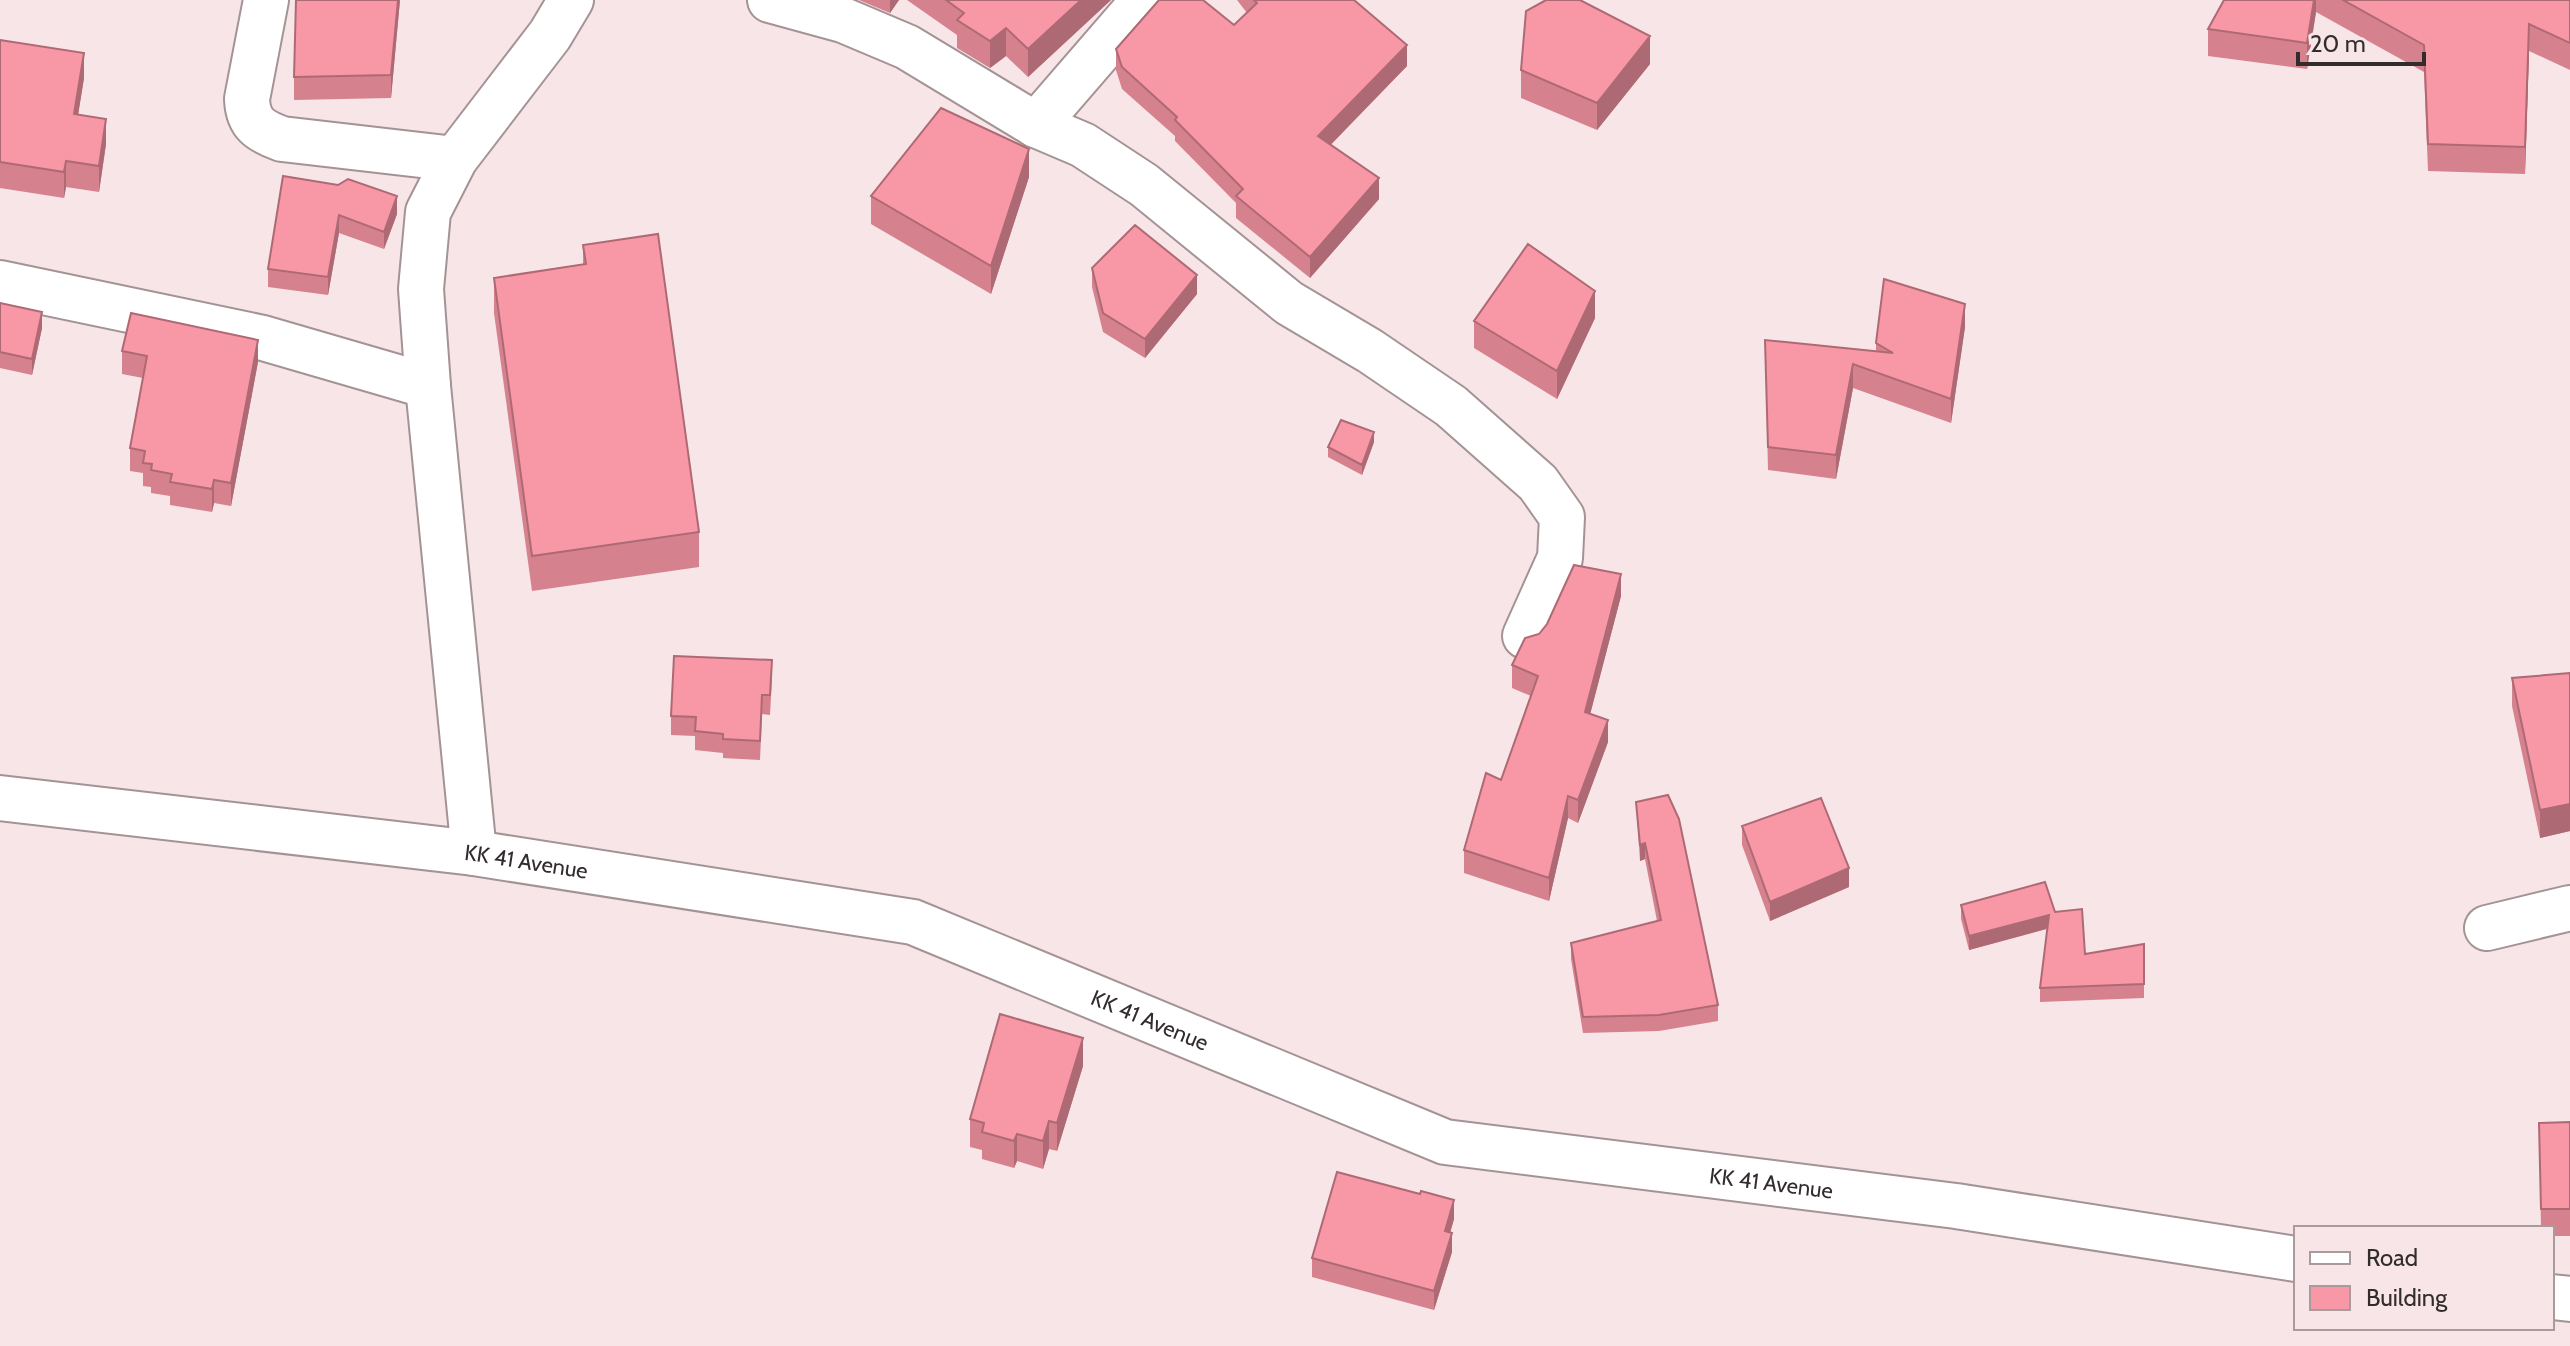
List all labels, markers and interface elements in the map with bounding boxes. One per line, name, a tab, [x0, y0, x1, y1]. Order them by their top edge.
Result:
scale bar	[2298, 16, 2424, 66]
text: 20 m	[2310, 29, 2366, 58]
street label: KK 41 Avenue	[463, 839, 590, 885]
street label: KK 41 Avenue	[1087, 984, 1212, 1057]
street label: KK 41 Avenue	[1708, 1162, 1835, 1204]
legend	[2294, 1226, 2554, 1330]
text: Road	[2366, 1243, 2418, 1272]
text: Building	[2366, 1283, 2448, 1312]

